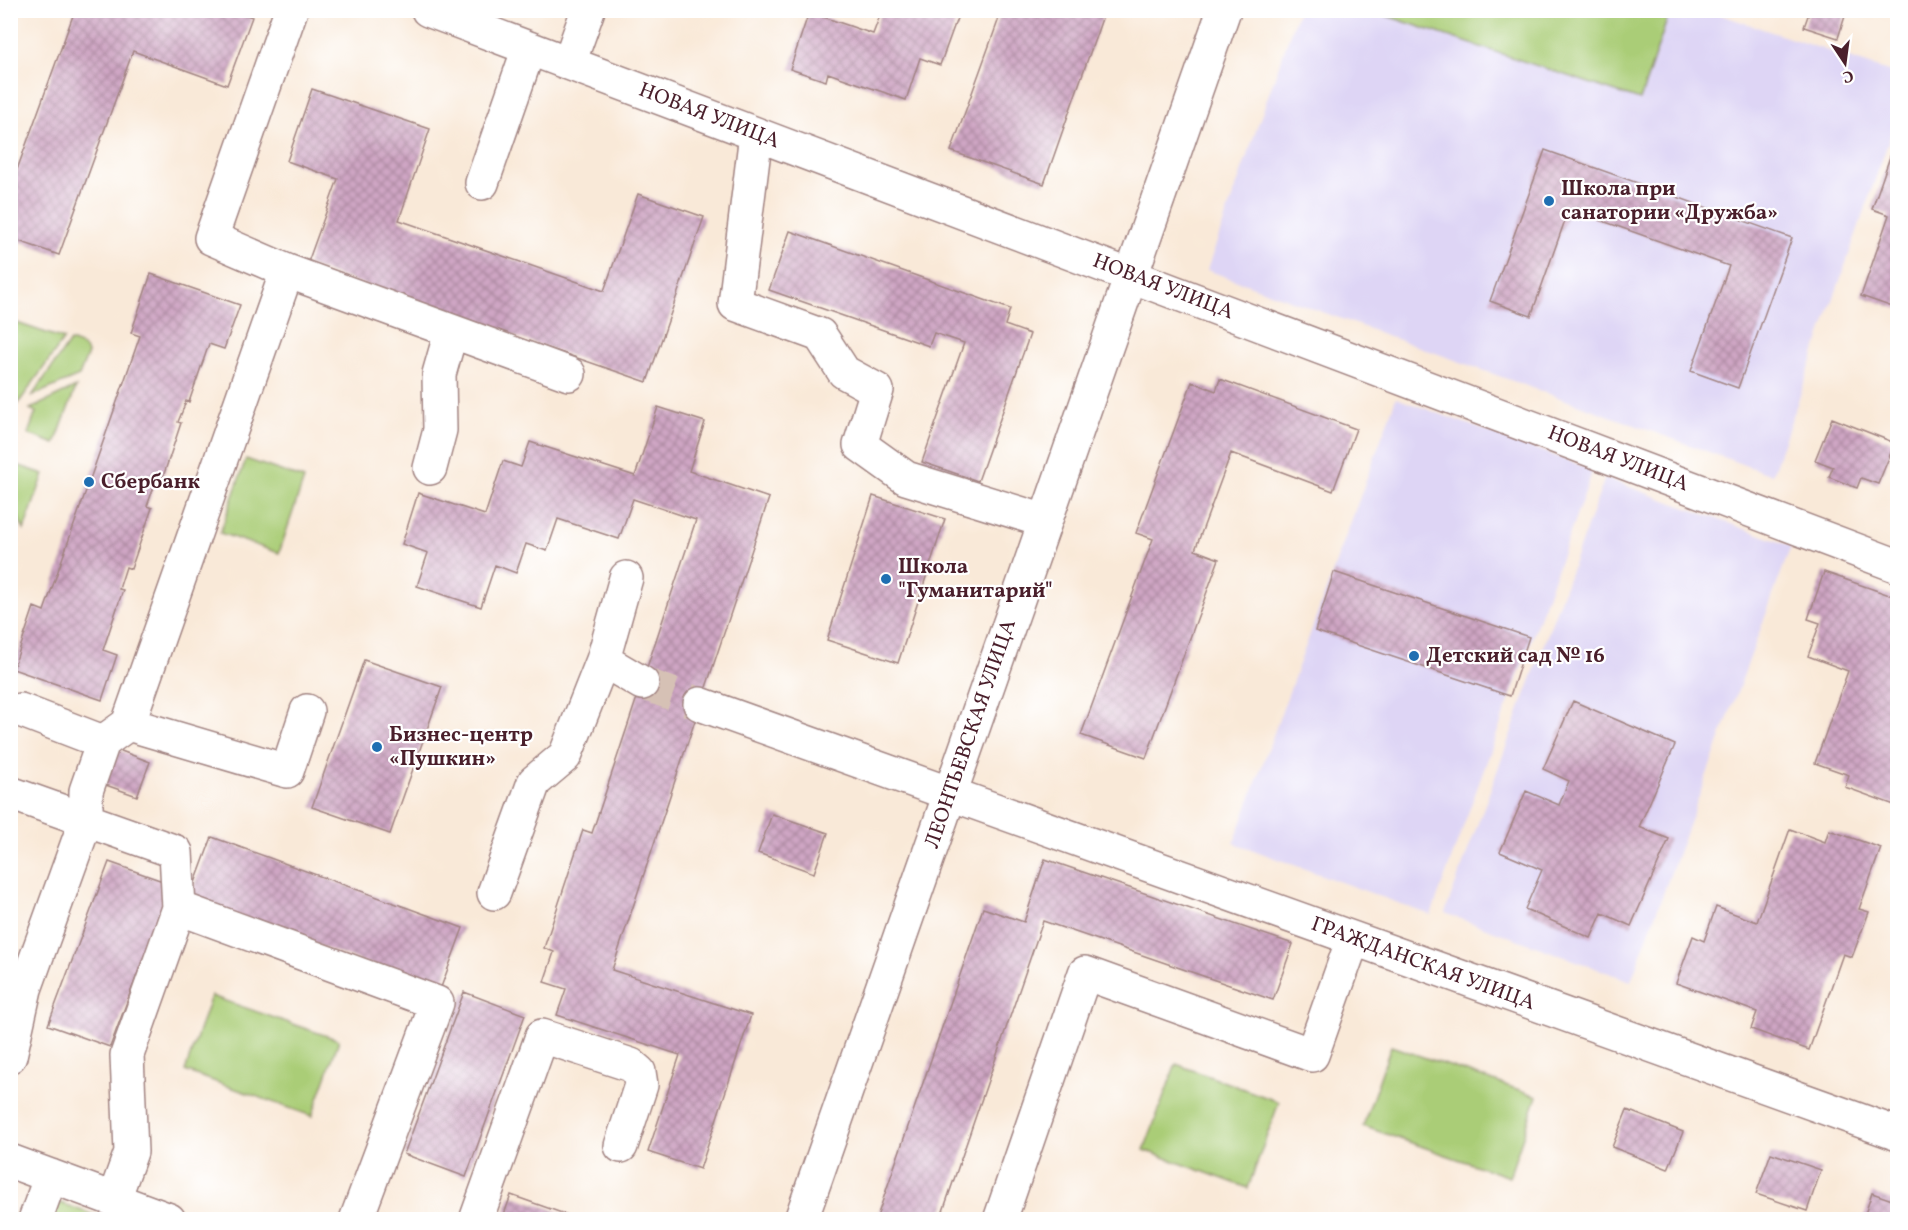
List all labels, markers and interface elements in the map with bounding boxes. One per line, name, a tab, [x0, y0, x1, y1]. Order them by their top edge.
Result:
north arrow	[1815, 33, 1875, 93]
text: С	[1840, 64, 1855, 88]
street label: НОВАЯ УЛИЦА	[634, 76, 784, 156]
place label: Школа при санатории «Дружба»	[1561, 175, 1778, 228]
marker: Школа при санатории «Дружба»	[1542, 194, 1556, 208]
street label: НОВАЯ УЛИЦА	[1088, 247, 1238, 327]
street label: НОВАЯ УЛИЦА	[1543, 419, 1693, 499]
place label: Сбербанк	[101, 468, 200, 497]
marker: Сбербанк	[82, 475, 96, 489]
place label: Школа "Гуманитарий"	[898, 553, 1053, 606]
marker: Школа "Гуманитарий"	[879, 572, 893, 586]
street label: ЛЕОНТЬЕВСКАЯ УЛИЦА	[918, 615, 1024, 852]
place label: Детский сад № 16	[1426, 642, 1605, 671]
marker: Детский сад № 16	[1407, 649, 1421, 663]
place label: Бизнес-центр «Пушкин»	[389, 721, 533, 774]
marker: Бизнес-центр «Пушкин»	[370, 740, 384, 754]
street label: ГРАЖДАНСКАЯ УЛИЦА	[1307, 910, 1539, 1018]

